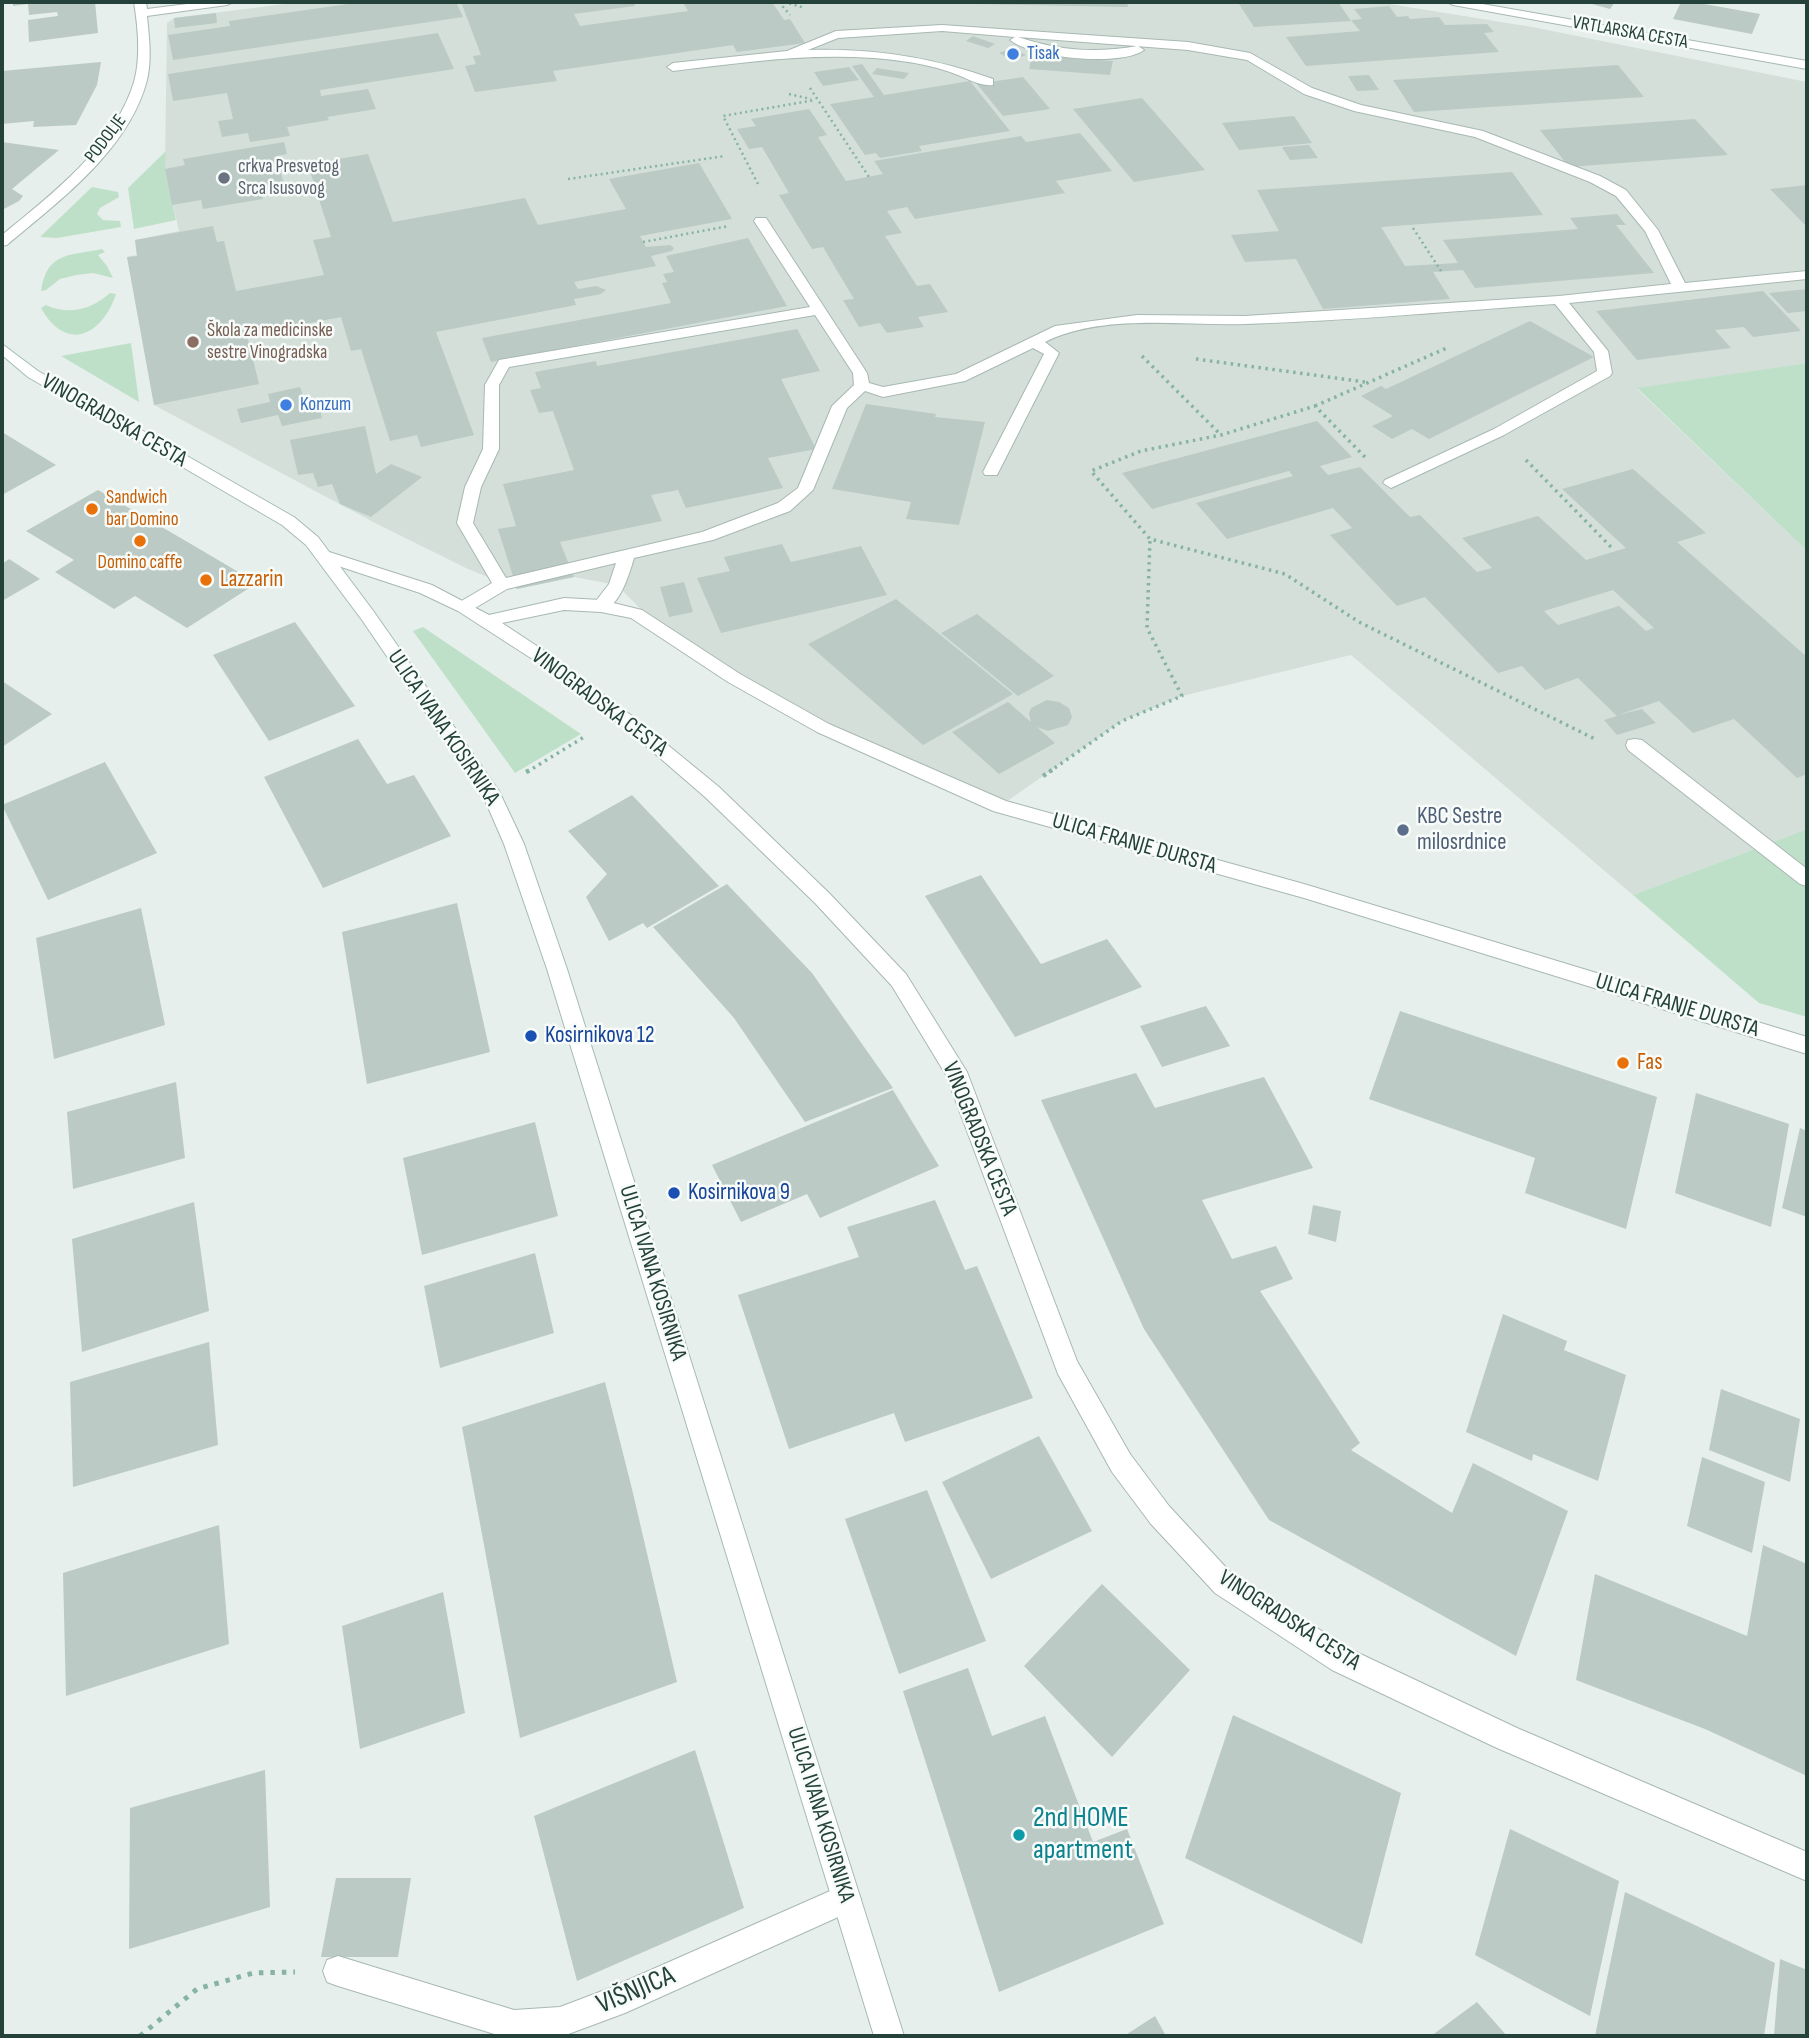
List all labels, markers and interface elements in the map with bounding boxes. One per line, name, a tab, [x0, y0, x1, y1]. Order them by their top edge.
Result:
street label: VRTLARSKA CESTA	[1570, 12, 1690, 54]
place label: Tisak	[1027, 43, 1060, 65]
marker: Tisak	[1005, 46, 1021, 62]
street label: PODOLJE	[80, 110, 132, 168]
place label: crkva Presvetog Srca Isusovog	[238, 156, 339, 200]
marker: crkva Presvetog Srca Isusovog	[216, 170, 232, 186]
place label: Škola za medicinske sestre Vinogradska	[207, 320, 333, 364]
marker: Škola za medicinske sestre Vinogradska	[185, 334, 201, 350]
street label: VINOGRADSKA CESTA	[36, 368, 192, 474]
place label: Konzum	[300, 394, 351, 416]
marker: Konzum	[278, 397, 294, 413]
place label: Sandwich bar Domino	[106, 487, 179, 531]
marker: Sandwich bar Domino	[84, 501, 100, 517]
marker: Domino caffe	[132, 533, 148, 549]
place label: Domino caffe	[98, 552, 182, 574]
place label: Lazzarin	[220, 566, 283, 594]
marker: Lazzarin	[198, 572, 214, 588]
street label: VINOGRADSKA CESTA	[525, 643, 673, 763]
street label: ULICA IVANA KOSIRNIKA	[381, 645, 505, 811]
place label: KBC Sestre milosrdnice	[1417, 803, 1506, 857]
street label: ULICA FRANJE DURSTA	[1049, 807, 1219, 881]
marker: KBC Sestre milosrdnice	[1395, 822, 1411, 838]
street label: ULICA FRANJE DURSTA	[1592, 968, 1762, 1044]
place label: Kosirnikova 12	[545, 1022, 654, 1050]
marker: Kosirnikova 12	[523, 1028, 539, 1044]
place label: Fas	[1637, 1049, 1662, 1077]
marker: Fas	[1615, 1055, 1631, 1071]
street label: VINOGRADSKA CESTA	[936, 1058, 1022, 1220]
place label: Kosirnikova 9	[688, 1179, 790, 1207]
street label: ULICA IVANA KOSIRNIKA	[612, 1182, 692, 1364]
marker: Kosirnikova 9	[666, 1185, 682, 1201]
street label: VINOGRADSKA CESTA	[1213, 1565, 1365, 1677]
street label: ULICA IVANA KOSIRNIKA	[780, 1724, 860, 1906]
place label: 2nd HOME apartment	[1033, 1802, 1133, 1868]
marker: 2nd HOME apartment	[1011, 1827, 1027, 1843]
street label: VIŠNJICA	[592, 1960, 680, 2022]

